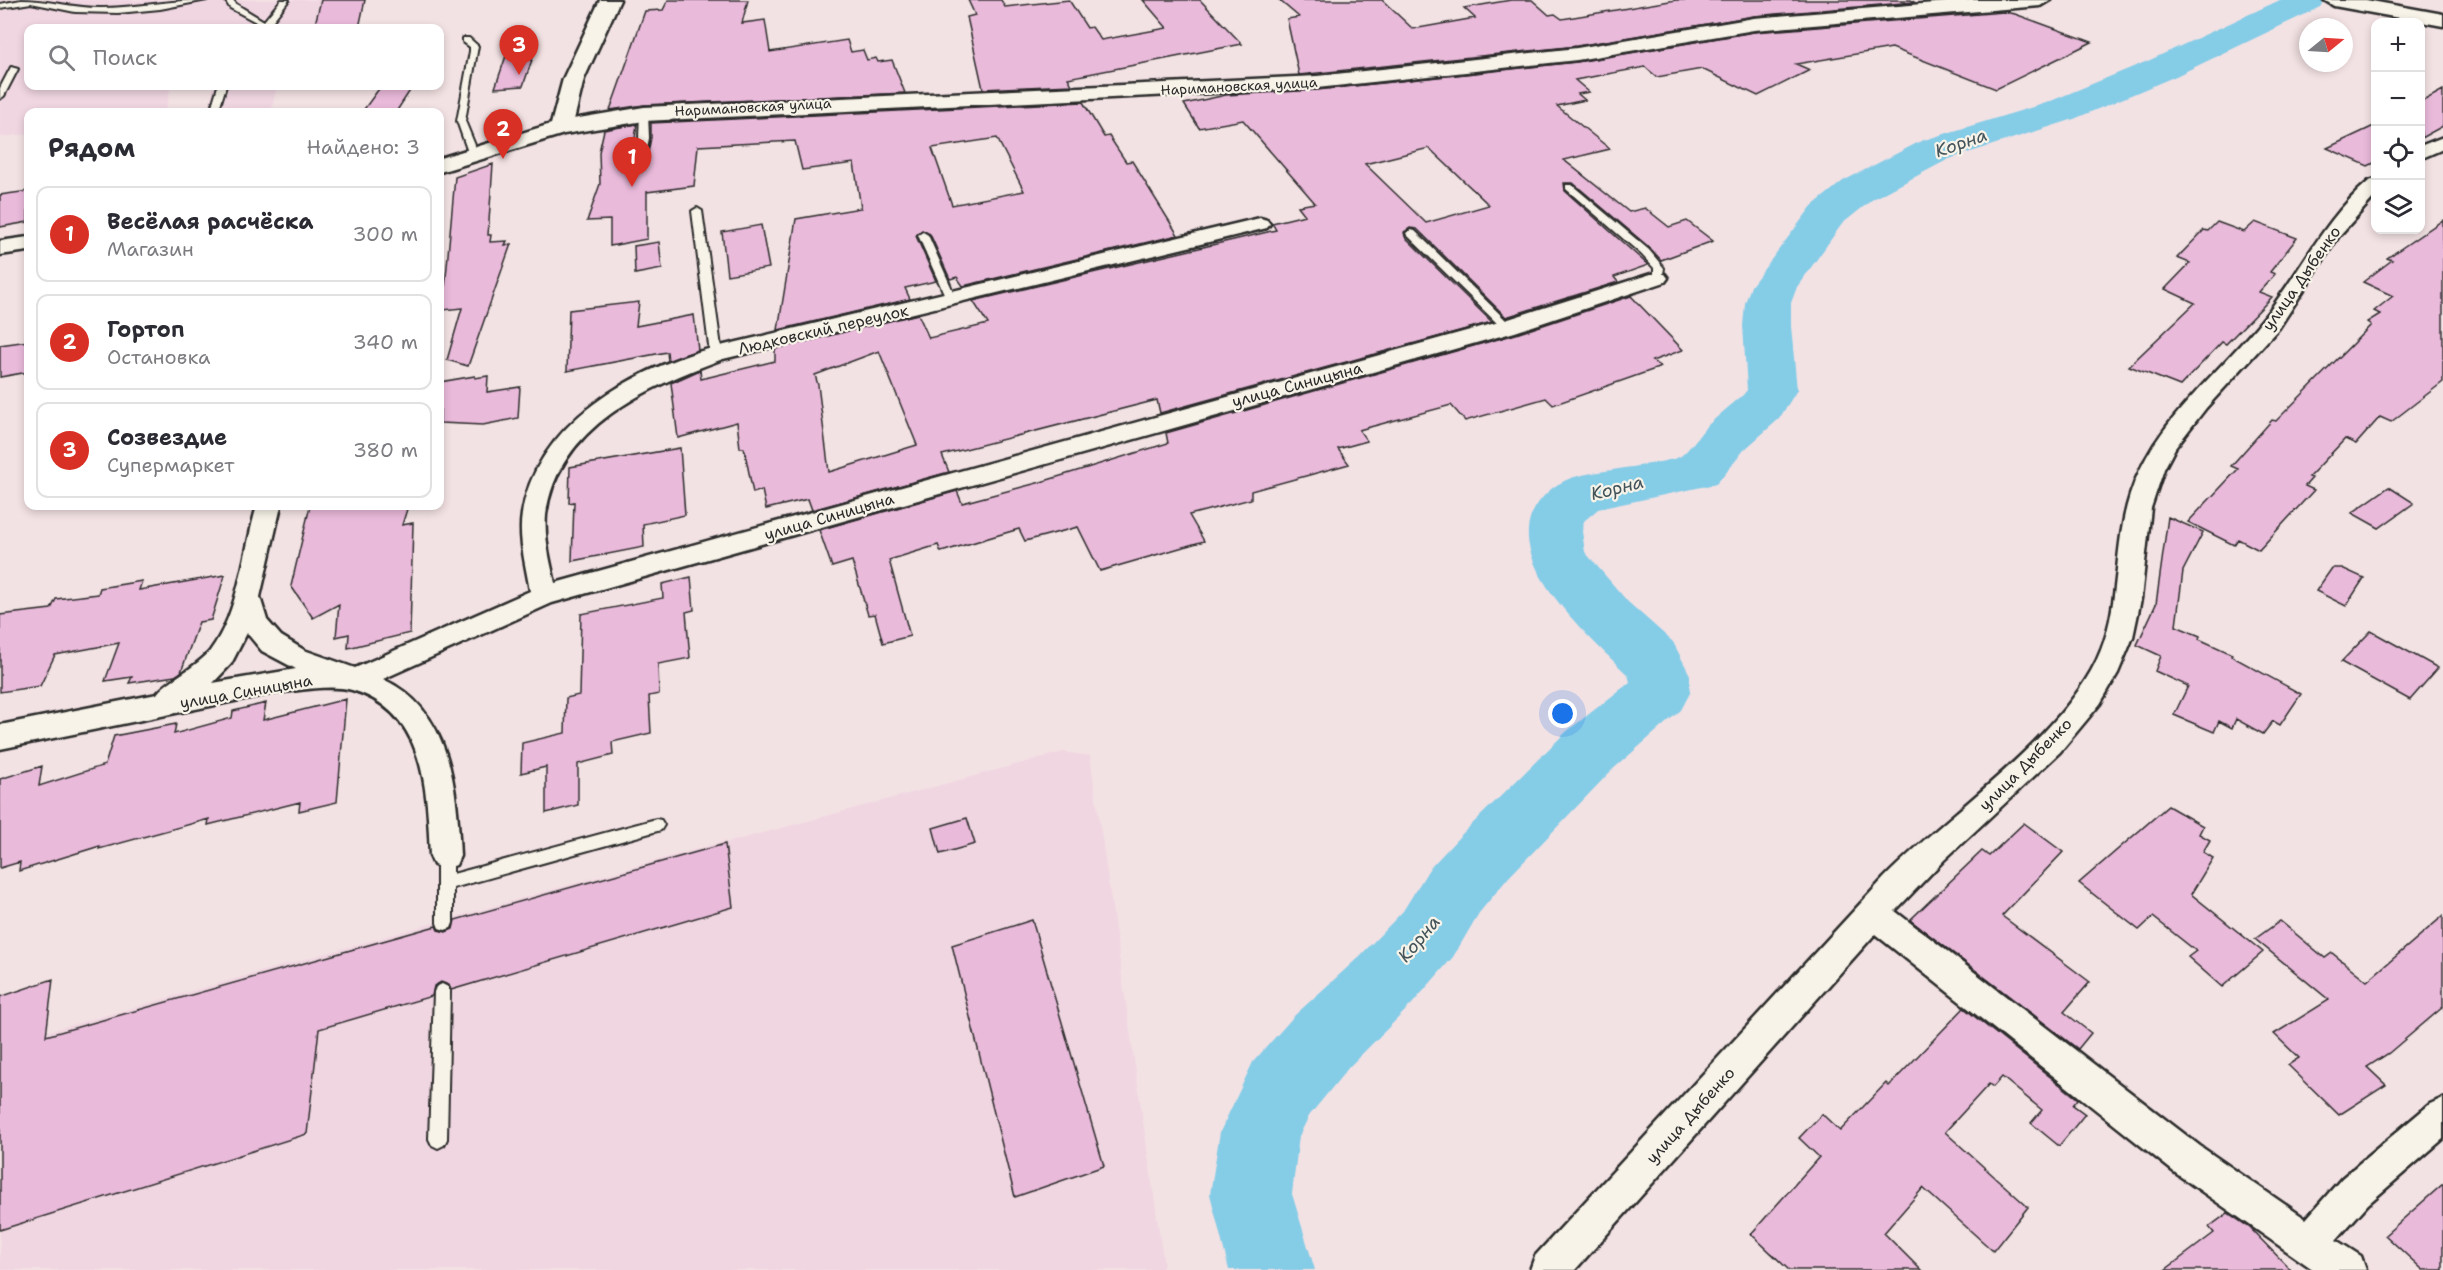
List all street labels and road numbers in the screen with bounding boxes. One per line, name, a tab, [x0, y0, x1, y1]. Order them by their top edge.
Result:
street label: Наримановская улица	[1160, 73, 1318, 99]
street label: Наримановская улица	[674, 94, 832, 120]
street label: улица Дыбенко	[2257, 222, 2345, 335]
street label: Людковский переулок	[736, 300, 911, 359]
street label: улица Синицына	[1230, 357, 1365, 412]
street label: улица Синицына	[762, 488, 897, 545]
street label: улица Синицына	[178, 669, 314, 713]
street label: улица Дыбенко	[1974, 713, 2076, 815]
street label: улица Дыбенко	[1641, 1063, 1739, 1168]

